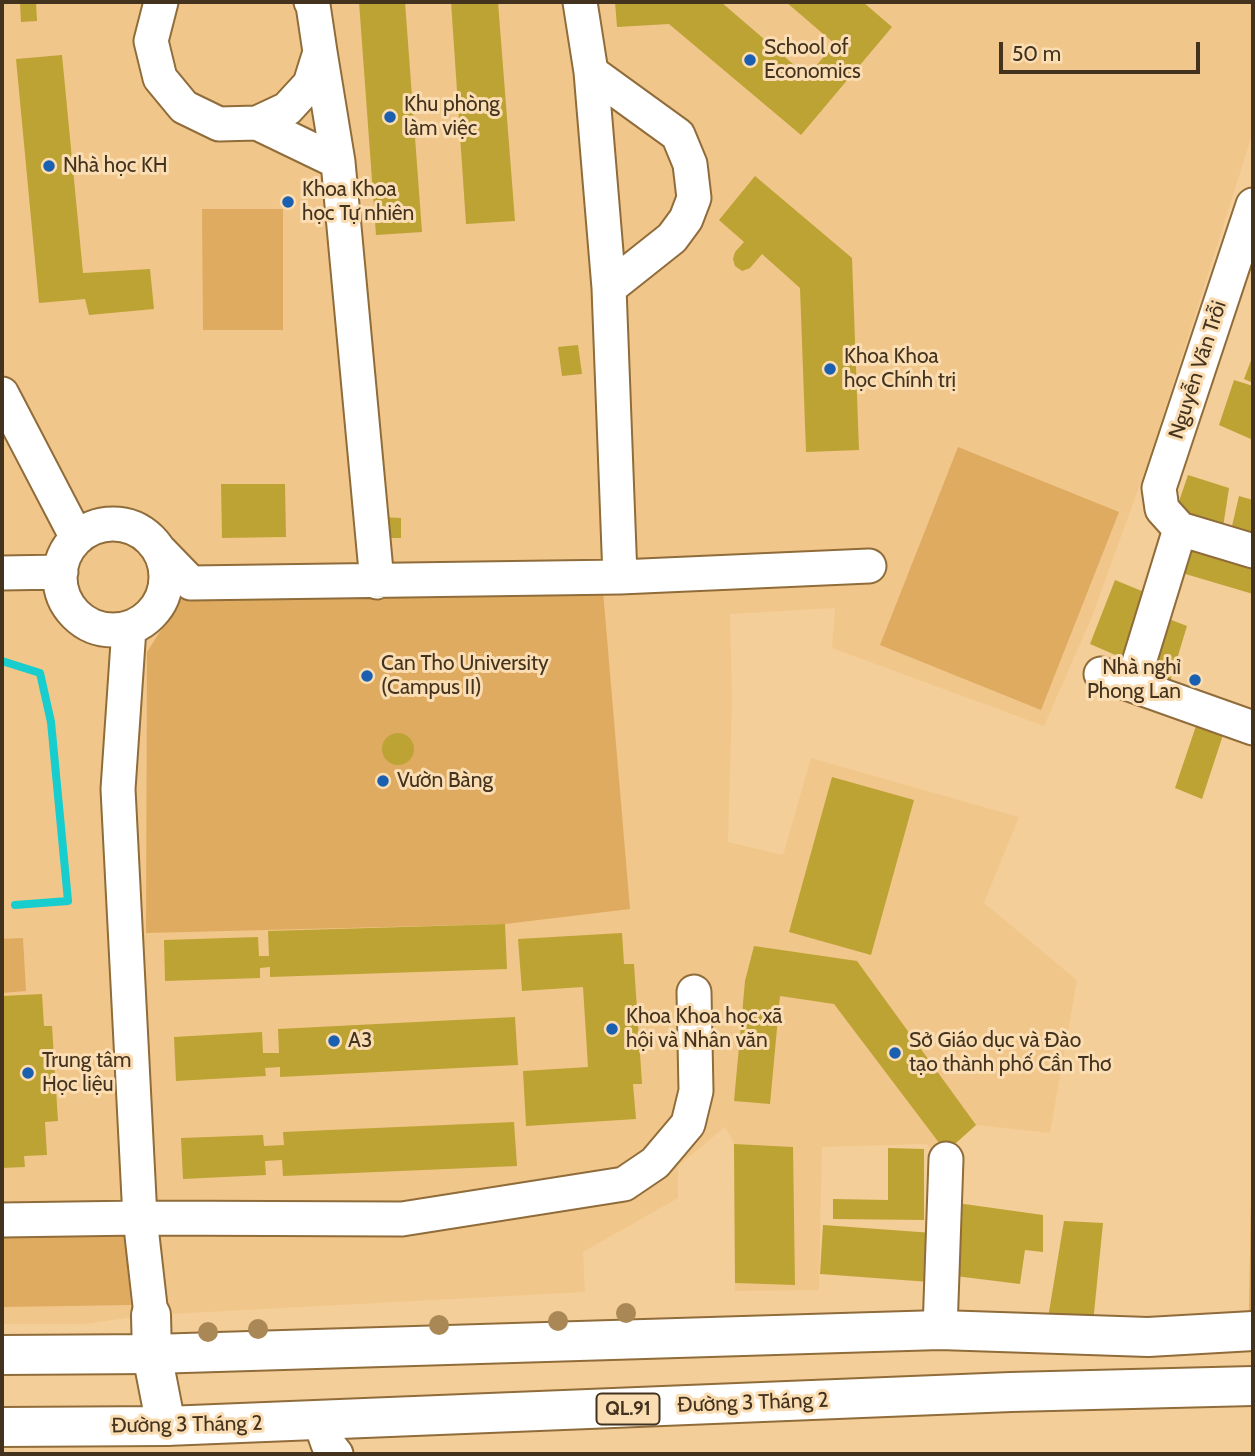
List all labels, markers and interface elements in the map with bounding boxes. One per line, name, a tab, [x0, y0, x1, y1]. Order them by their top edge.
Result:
scale bar	[1003, 28, 1204, 72]
place label: School of Economics	[764, 35, 861, 85]
text: 50 m	[1012, 41, 1061, 66]
marker: School of Economics	[742, 52, 758, 68]
place label: Khu phòng làm việc	[404, 92, 500, 142]
marker: Khu phòng làm việc	[382, 109, 398, 125]
place label: Nhà học KH	[63, 153, 168, 179]
marker: Nhà học KH	[41, 158, 57, 174]
place label: Khoa Khoa học Tự nhiên	[302, 177, 414, 227]
marker: Khoa Khoa học Tự nhiên	[280, 194, 296, 210]
street label: Nguyễn Văn Trỗi	[1164, 298, 1232, 442]
place label: Khoa Khoa học Chính trị	[844, 344, 956, 394]
marker: Khoa Khoa học Chính trị	[822, 361, 838, 377]
place label: Can Tho University (Campus II)	[381, 651, 549, 701]
place label: Nhà nghỉ Phong Lan	[1087, 655, 1181, 705]
marker: Can Tho University (Campus II)	[359, 668, 375, 684]
marker: Nhà nghỉ Phong Lan	[1187, 672, 1203, 688]
place label: Vườn Bàng	[397, 768, 493, 794]
marker: Vườn Bàng	[375, 773, 391, 789]
place label: Khoa Khoa học xã hội và Nhân văn	[626, 1004, 782, 1054]
marker: Khoa Khoa học xã hội và Nhân văn	[604, 1021, 620, 1037]
place label: A3	[348, 1028, 372, 1054]
place label: Sở Giáo dục và Đào tạo thành phố Cần Thơ	[909, 1028, 1112, 1078]
marker: A3	[326, 1033, 342, 1049]
marker: Sở Giáo dục và Đào tạo thành phố Cần Thơ	[887, 1045, 903, 1061]
place label: Trung tâm Học liệu	[42, 1048, 131, 1098]
marker: Trung tâm Học liệu	[20, 1065, 36, 1081]
street label: Đường 3 Tháng 2	[677, 1388, 829, 1418]
road number: QL.91	[596, 1394, 660, 1424]
street label: Đường 3 Tháng 2	[111, 1411, 263, 1439]

